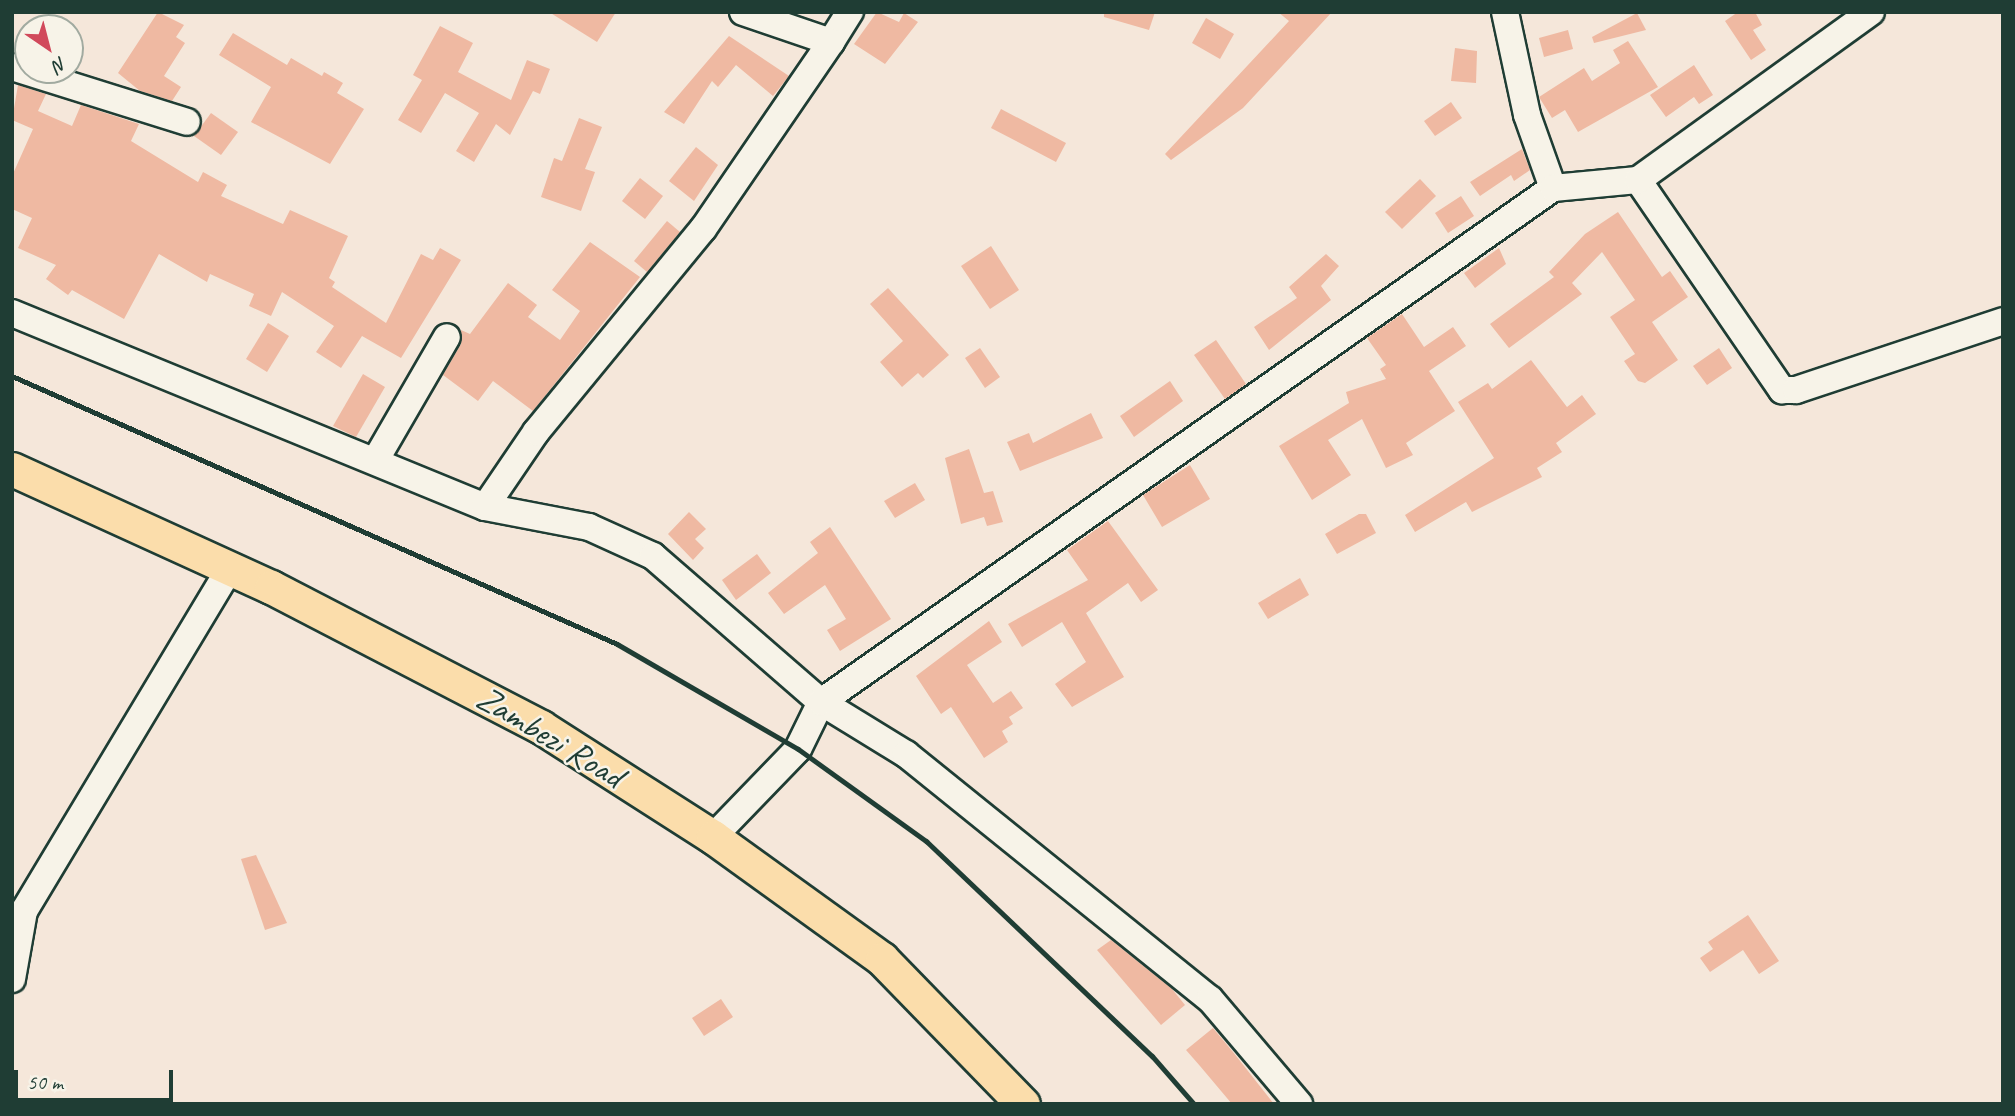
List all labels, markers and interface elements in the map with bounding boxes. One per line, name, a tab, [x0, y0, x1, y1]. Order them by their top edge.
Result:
north arrow	[14, 14, 84, 84]
text: N	[48, 51, 72, 78]
street label: Zambezi Road	[469, 677, 631, 797]
scale bar	[18, 1056, 177, 1100]
text: 50 m	[27, 1069, 63, 1095]

